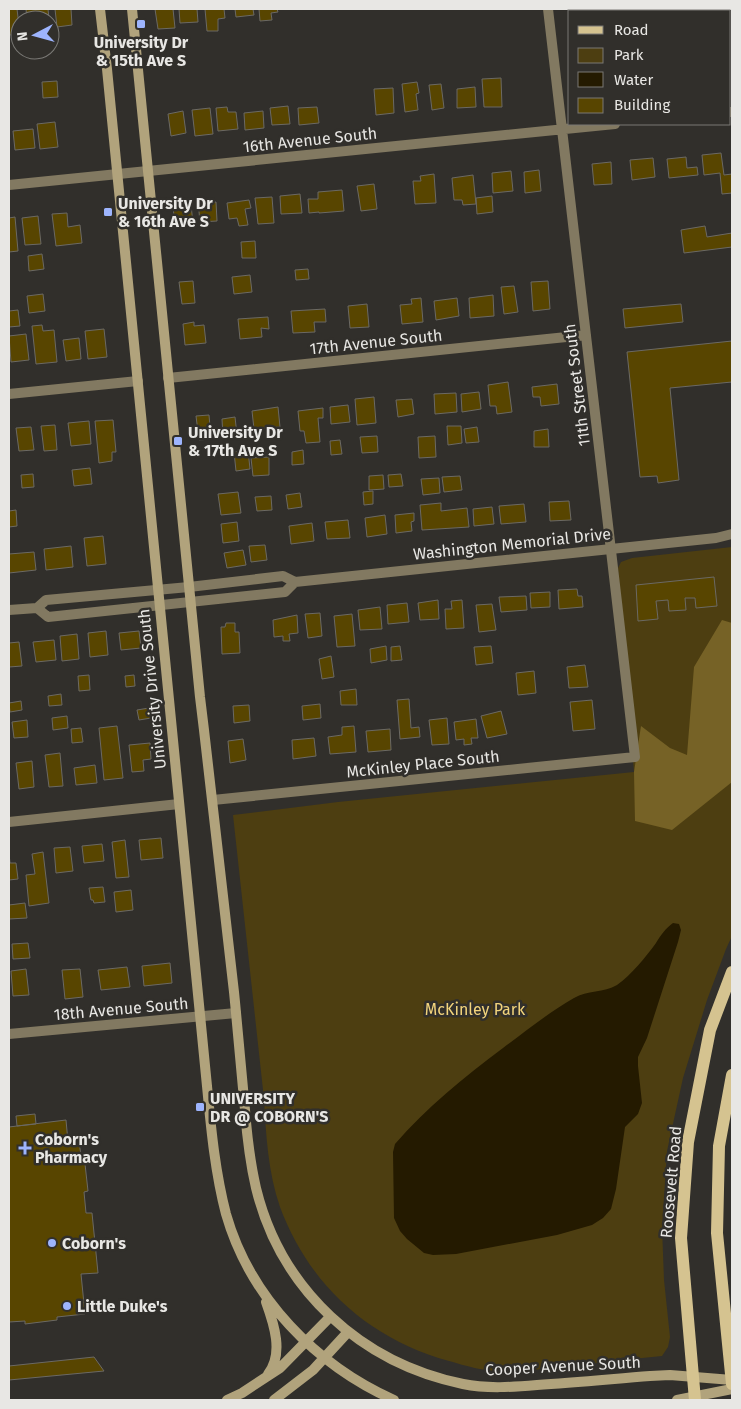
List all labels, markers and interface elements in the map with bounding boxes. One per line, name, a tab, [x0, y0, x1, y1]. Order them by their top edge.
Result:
north arrow	[10, 10, 60, 60]
legend	[568, 10, 731, 125]
marker: University Dr & 15th Ave S	[135, 18, 147, 30]
text: Road	[614, 21, 649, 39]
text: N	[14, 31, 32, 42]
place label: University Dr & 15th Ave S	[94, 33, 189, 70]
text: Park	[614, 46, 644, 64]
text: Water	[614, 71, 653, 89]
text: Building	[614, 96, 670, 114]
street label: 16th Avenue South	[242, 124, 378, 156]
place label: University Dr & 16th Ave S	[118, 194, 213, 231]
marker: University Dr & 16th Ave S	[102, 206, 114, 218]
street label: 11th Street South	[560, 323, 594, 447]
street label: 17th Avenue South	[309, 326, 443, 358]
place label: University Dr & 17th Ave S	[188, 423, 283, 460]
marker: University Dr & 17th Ave S	[172, 435, 184, 447]
street label: Washington Memorial Drive	[412, 524, 612, 564]
street label: University Drive South	[134, 608, 170, 770]
street label: McKinley Place South	[345, 747, 501, 781]
street label: 18th Avenue South	[53, 994, 189, 1024]
park label: McKinley Park	[425, 1000, 526, 1019]
place label: UNIVERSITY DR @ COBORN'S	[210, 1089, 329, 1126]
marker: UNIVERSITY DR @ COBORN'S	[194, 1101, 206, 1113]
street label: Roosevelt Road	[657, 1125, 685, 1239]
place label: Coborn's Pharmacy	[35, 1130, 108, 1167]
marker: Coborn's Pharmacy	[19, 1142, 31, 1154]
place label: Coborn's	[62, 1234, 126, 1253]
marker: Coborn's	[46, 1237, 58, 1249]
place label: Little Duke's	[77, 1297, 168, 1316]
marker: Little Duke's	[61, 1300, 73, 1312]
street label: Cooper Avenue South	[485, 1352, 641, 1380]

